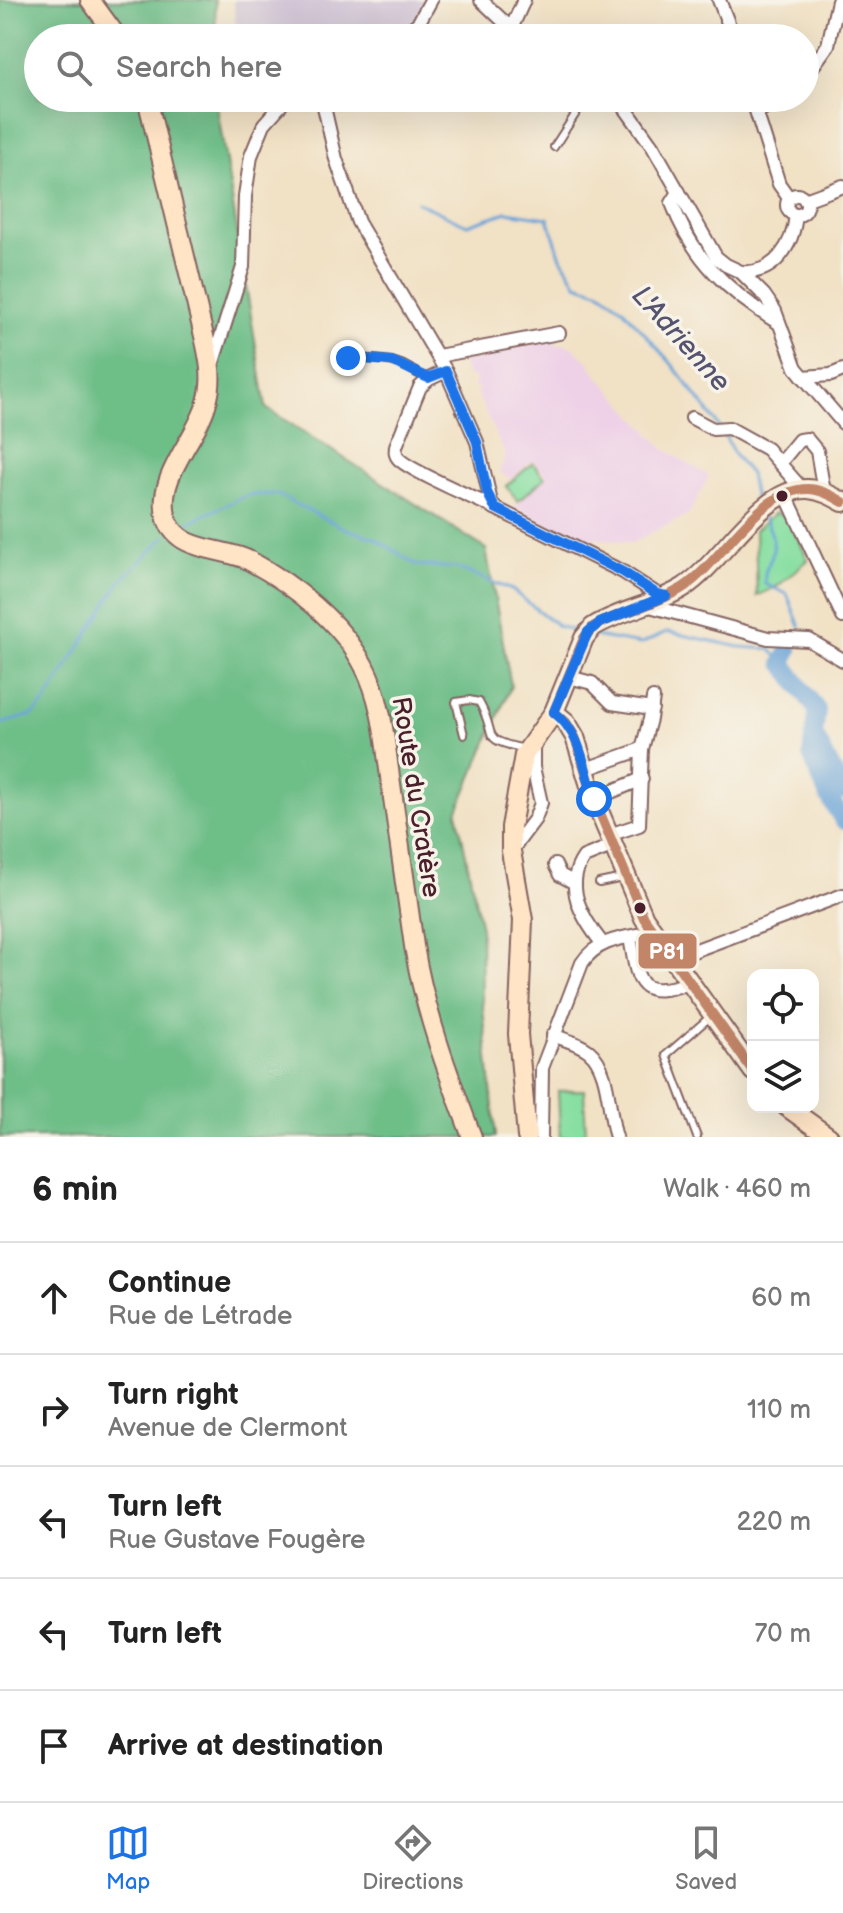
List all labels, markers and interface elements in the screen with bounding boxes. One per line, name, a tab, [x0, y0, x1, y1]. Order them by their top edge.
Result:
search box	[24, 24, 819, 112]
icon: search	[52, 46, 96, 90]
text: Search here	[116, 50, 282, 86]
water label: L'Adrienne	[625, 279, 737, 399]
route end	[330, 340, 366, 376]
unlabelled marker	[774, 488, 790, 504]
street label: Route du Cratère	[384, 695, 447, 900]
route start	[576, 781, 612, 817]
unlabelled marker	[632, 900, 648, 916]
line badge: P81	[637, 932, 698, 970]
text: P81	[649, 939, 685, 966]
map controls	[747, 969, 819, 1113]
button: locate	[747, 969, 819, 1041]
button: layers	[747, 1041, 819, 1113]
text: 6 min	[32, 1169, 118, 1210]
text: Walk · 460 m	[663, 1174, 811, 1205]
text: Continue	[108, 1265, 231, 1301]
icon: ahead	[32, 1276, 76, 1320]
text: 60 m	[751, 1283, 811, 1314]
text: Rue de Létrade	[108, 1301, 292, 1332]
text: Turn right	[108, 1377, 239, 1413]
icon: right	[32, 1388, 76, 1432]
text: 110 m	[747, 1395, 811, 1426]
text: Avenue de Clermont	[108, 1413, 347, 1444]
text: Turn left	[108, 1489, 222, 1525]
icon: left	[32, 1500, 76, 1544]
text: 220 m	[737, 1507, 811, 1538]
text: Rue Gustave Fougère	[108, 1525, 366, 1556]
icon: left	[32, 1612, 76, 1656]
text: Turn left	[108, 1616, 222, 1652]
text: 70 m	[754, 1619, 811, 1650]
icon: arrive	[32, 1724, 76, 1768]
text: Arrive at destination	[108, 1728, 384, 1764]
tab: Map	[106, 1821, 150, 1896]
tab: Directions	[362, 1821, 463, 1896]
tab: Saved	[675, 1821, 737, 1896]

